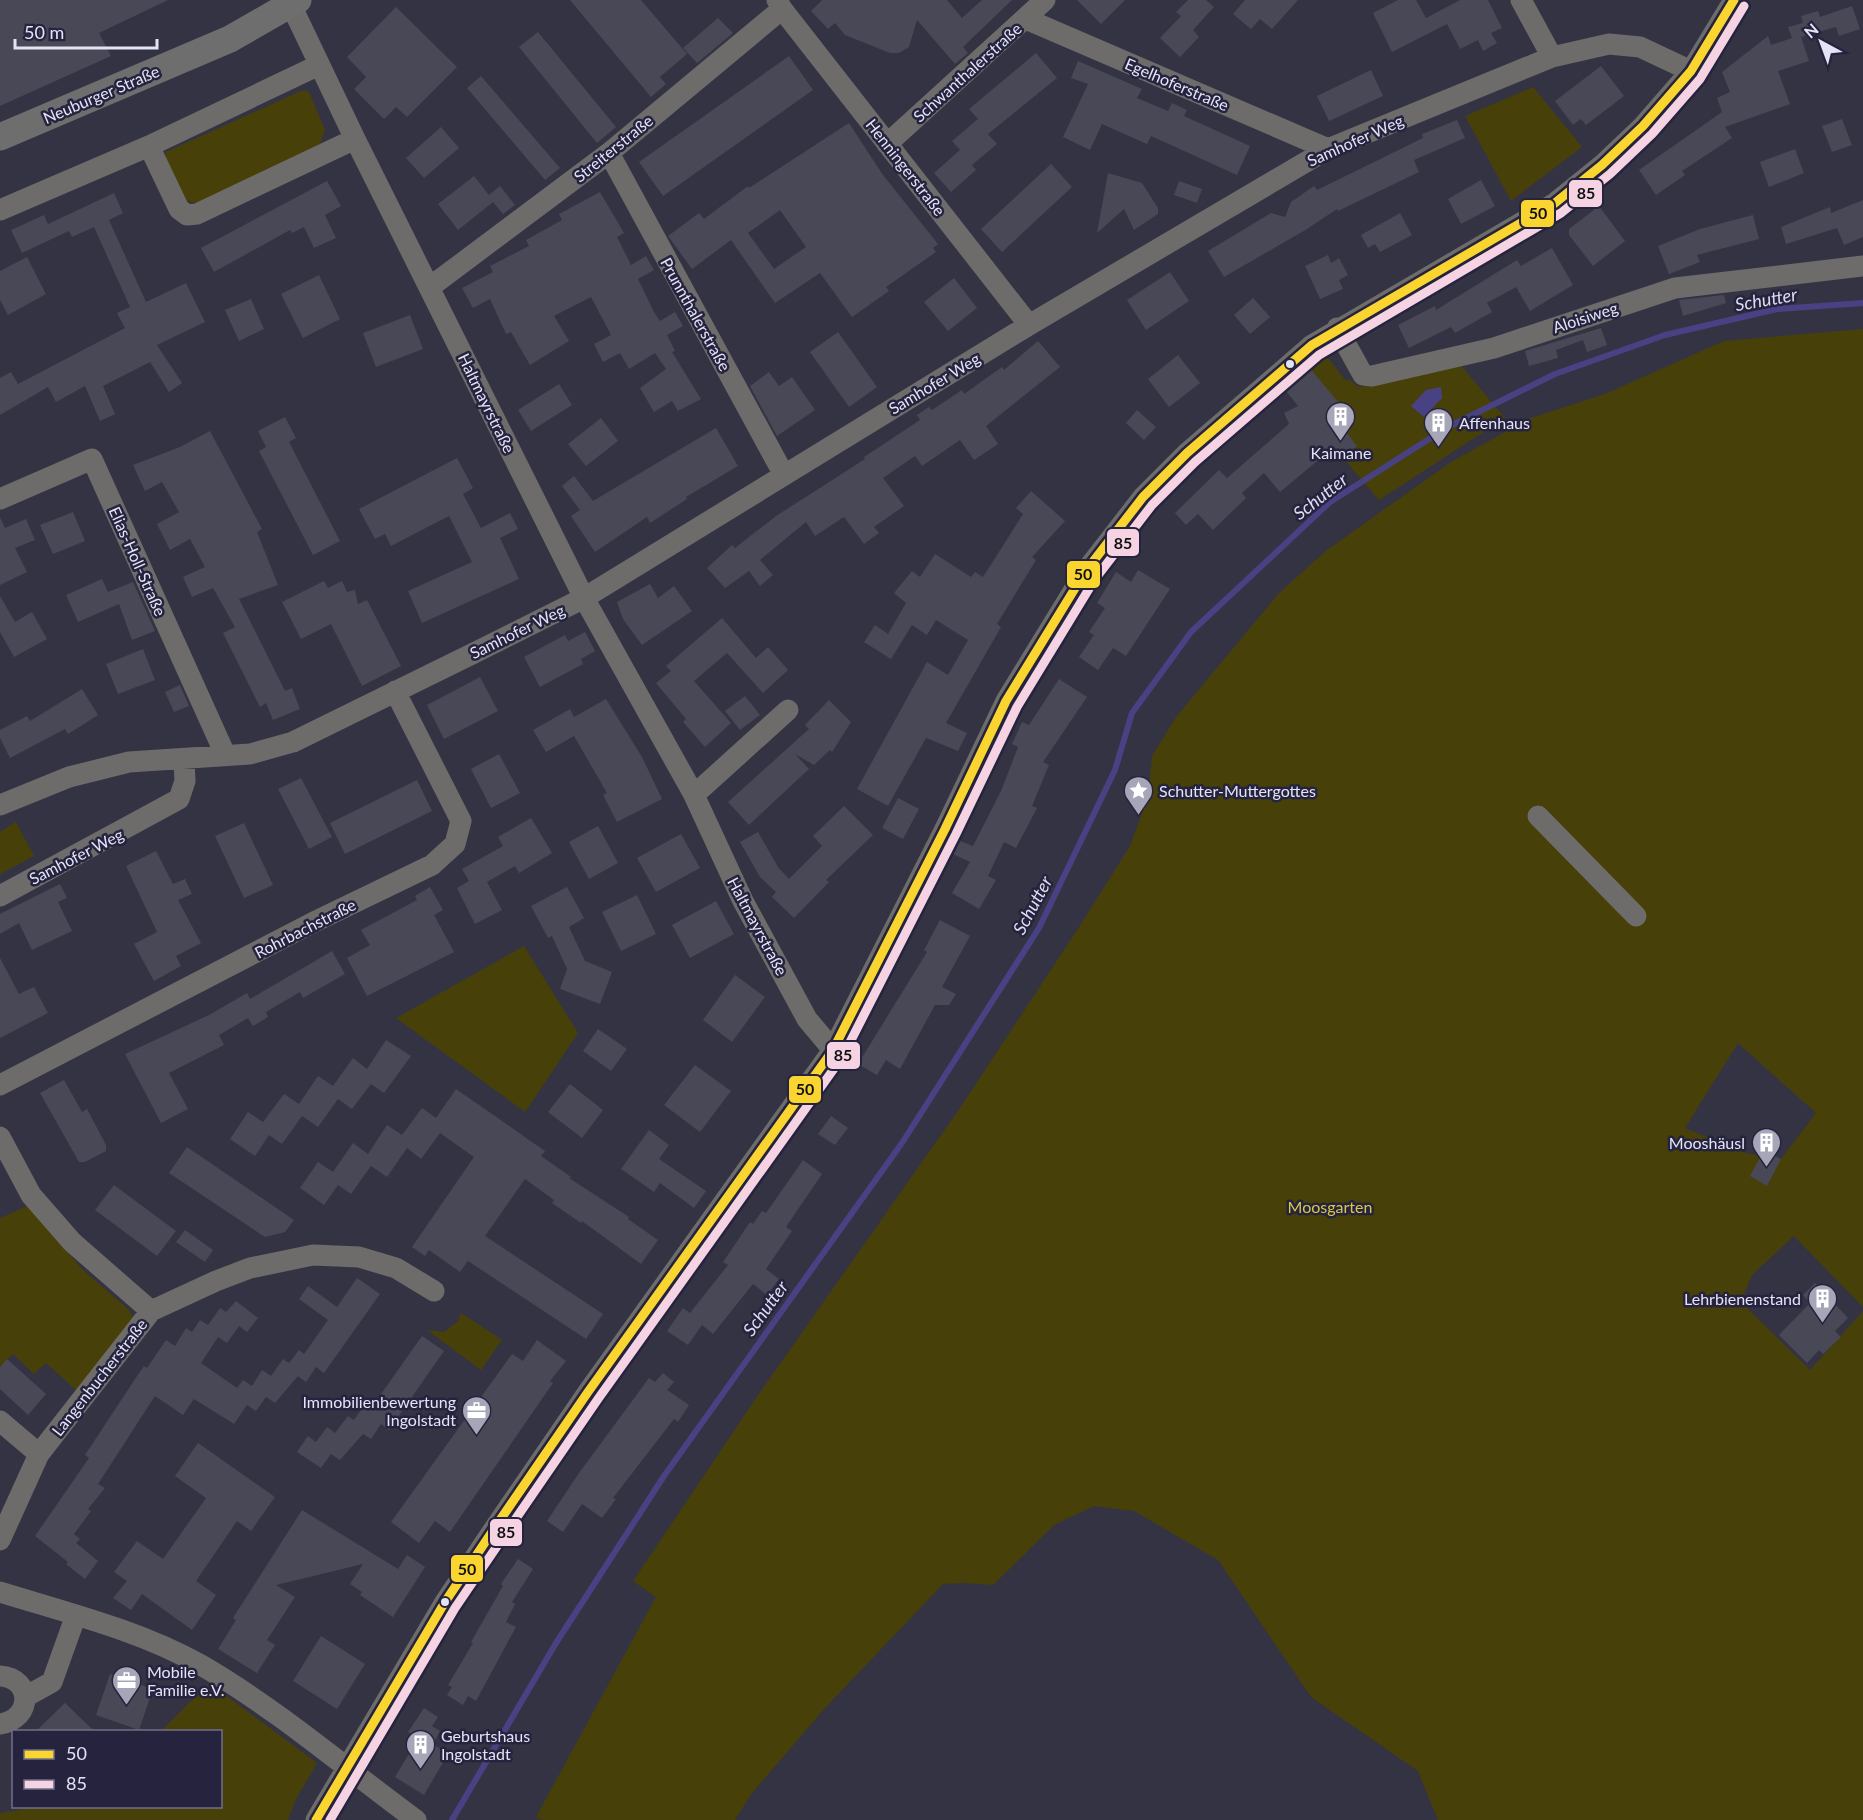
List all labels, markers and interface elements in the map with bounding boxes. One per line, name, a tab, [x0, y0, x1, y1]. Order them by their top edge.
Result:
scale bar	[15, 12, 158, 50]
north arrow	[1791, 12, 1851, 72]
street label: Schwanthalerstraße	[909, 18, 1025, 126]
text: N	[1800, 19, 1822, 42]
text: 50 m	[24, 21, 64, 43]
street label: Egelhoferstraße	[1122, 54, 1232, 114]
street label: Neuburger Straße	[40, 61, 162, 127]
street label: Streiterstraße	[570, 110, 656, 186]
street label: Samhofer Weg	[1304, 110, 1406, 170]
street label: Henningerstraße	[862, 115, 950, 219]
line badge: 85	[1568, 179, 1603, 208]
text: 85	[1577, 183, 1595, 202]
line badge: 50	[1520, 199, 1555, 228]
text: 50	[1529, 203, 1547, 222]
street label: Prunnthalerstraße	[657, 254, 735, 374]
water label: Schutter	[1733, 283, 1800, 315]
street label: Aloisiweg	[1550, 298, 1620, 336]
street label: Samhofer Weg	[885, 348, 983, 418]
street label: Haltmayrstraße	[455, 350, 519, 456]
unlabelled marker	[1284, 358, 1296, 370]
building icon: Kaimane	[1325, 400, 1357, 442]
building icon: Affenhaus	[1422, 406, 1454, 448]
place label: Affenhaus	[1459, 413, 1530, 432]
place label: Kaimane	[1311, 443, 1371, 462]
water label: Schutter	[1289, 468, 1352, 524]
street label: Elias-Holl-Straße	[105, 503, 171, 619]
line badge: 85	[1106, 528, 1140, 557]
text: 85	[1114, 533, 1132, 552]
line badge: 50	[1066, 560, 1101, 589]
text: 50	[1074, 564, 1092, 583]
street label: Samhofer Weg	[466, 600, 568, 662]
place icon: Schutter-Muttergottes	[1122, 774, 1154, 816]
place label: Schutter-Muttergottes	[1159, 781, 1316, 800]
street label: Samhofer Weg	[26, 824, 126, 888]
water label: Schutter	[1008, 871, 1057, 938]
street label: Haltmayrstraße	[724, 874, 792, 978]
street label: Rohrbachstraße	[251, 894, 359, 962]
line badge: 85	[826, 1041, 861, 1070]
text: 85	[834, 1045, 852, 1064]
line badge: 50	[788, 1075, 822, 1104]
text: 50	[796, 1079, 814, 1098]
building icon: Mooshäusl	[1750, 1126, 1782, 1168]
place label: Mooshäusl	[1669, 1133, 1745, 1152]
park label: Moosgarten	[1288, 1197, 1372, 1216]
water label: Schutter	[738, 1276, 793, 1340]
building icon: Lehrbienenstand	[1806, 1282, 1838, 1324]
place label: Lehrbienenstand	[1684, 1289, 1801, 1308]
street label: Langenbucherstraße	[47, 1315, 151, 1439]
place label: Immobilienbewertung Ingolstadt	[302, 1392, 456, 1429]
office icon: Immobilienbewertung Ingolstadt	[461, 1394, 493, 1436]
line badge: 85	[489, 1518, 523, 1547]
text: 85	[497, 1522, 515, 1541]
line badge: 50	[450, 1554, 484, 1583]
text: 50	[458, 1559, 476, 1578]
unlabelled marker	[439, 1596, 451, 1608]
place label: Mobile Familie e.V.	[147, 1662, 225, 1699]
office icon: Mobile Familie e.V.	[110, 1664, 142, 1706]
place label: Geburtshaus Ingolstadt	[441, 1726, 530, 1763]
building icon: Geburtshaus Ingolstadt	[404, 1728, 436, 1770]
legend	[12, 1730, 222, 1808]
text: 50	[66, 1742, 87, 1764]
text: 85	[66, 1772, 87, 1794]

